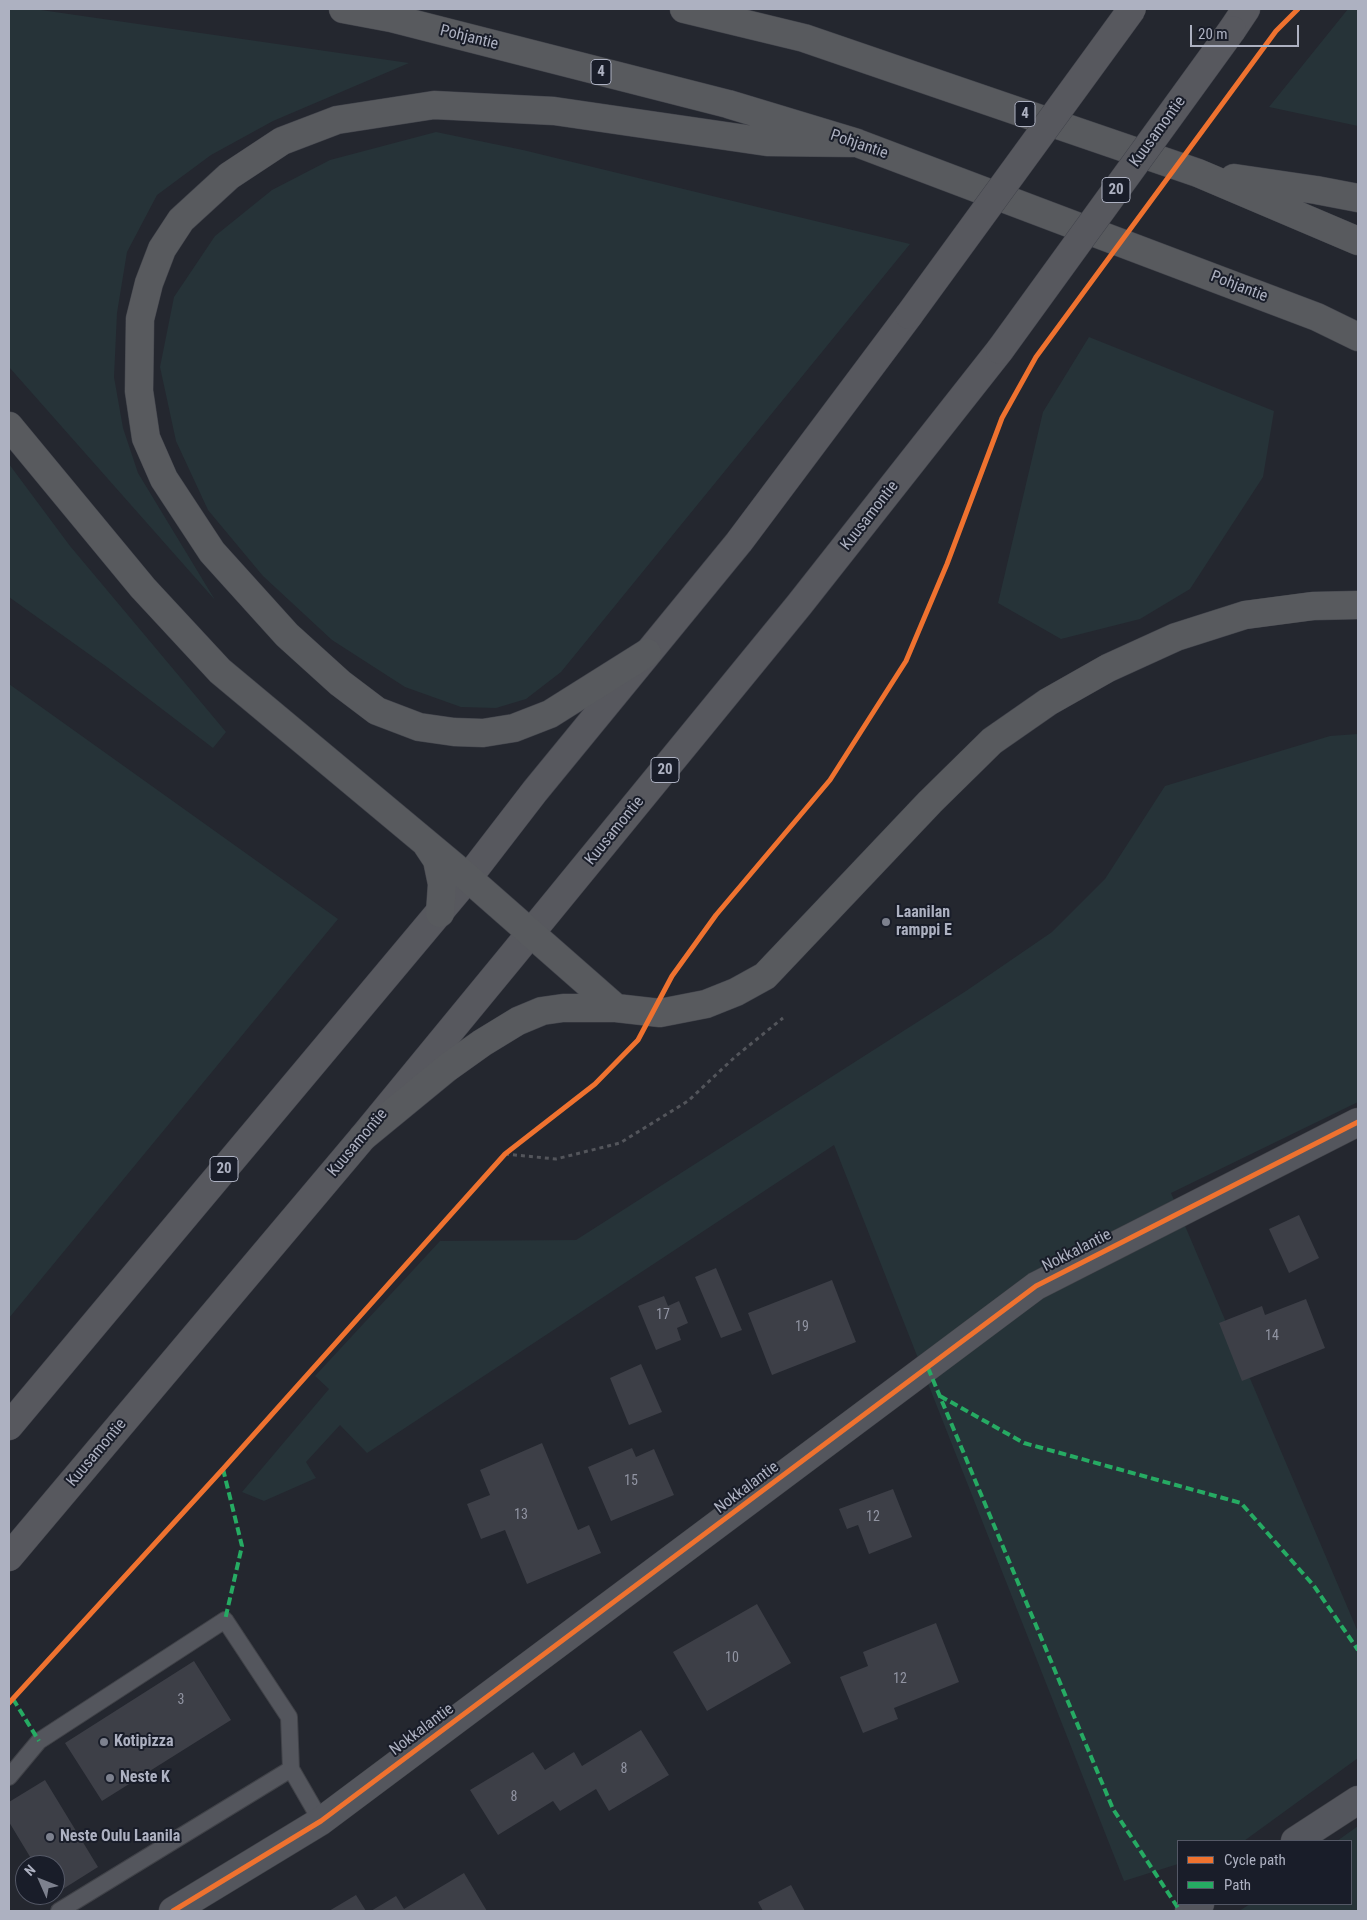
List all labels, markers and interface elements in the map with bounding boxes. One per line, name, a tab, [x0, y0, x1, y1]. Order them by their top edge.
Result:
scale bar	[1192, 15, 1301, 47]
street label: Pohjantie	[438, 21, 500, 55]
text: 20 m	[1198, 25, 1228, 43]
road number: 4	[591, 60, 611, 84]
street label: Kuusamontie	[1126, 93, 1190, 171]
road number: 4	[1015, 102, 1035, 126]
street label: Pohjantie	[828, 126, 890, 164]
road number: 20	[1102, 178, 1130, 202]
street label: Pohjantie	[1208, 267, 1270, 307]
street label: Kuusamontie	[837, 478, 903, 554]
road number: 20	[651, 758, 679, 782]
street label: Kuusamontie	[582, 793, 648, 869]
place label: Laanilan ramppi E	[896, 903, 952, 941]
marker: Laanilan ramppi E	[880, 916, 892, 928]
street label: Kuusamontie	[324, 1105, 392, 1181]
road number: 20	[210, 1156, 238, 1182]
street label: Nokkalantie	[1039, 1225, 1115, 1277]
house number: 17	[656, 1307, 670, 1323]
house number: 19	[795, 1319, 809, 1335]
house number: 14	[1265, 1328, 1279, 1344]
street label: Kuusamontie	[63, 1415, 131, 1491]
street label: Nokkalantie	[711, 1458, 783, 1518]
house number: 15	[624, 1473, 638, 1489]
house number: 13	[514, 1507, 528, 1523]
house number: 12	[866, 1509, 880, 1525]
house number: 10	[725, 1650, 739, 1666]
house number: 12	[893, 1671, 907, 1687]
house number: 3	[178, 1692, 184, 1708]
street label: Nokkalantie	[386, 1700, 458, 1760]
place label: Kotipizza	[114, 1732, 174, 1752]
marker: Kotipizza	[98, 1736, 110, 1748]
house number: 8	[621, 1761, 627, 1777]
place label: Neste K	[120, 1768, 170, 1788]
marker: Neste K	[104, 1772, 116, 1784]
house number: 8	[511, 1789, 517, 1805]
place label: Neste Oulu Laanila	[60, 1827, 180, 1847]
marker: Neste Oulu Laanila	[44, 1831, 56, 1843]
legend	[1177, 1840, 1352, 1905]
text: Cycle path	[1224, 1851, 1286, 1869]
north arrow	[15, 1855, 65, 1905]
text: N	[21, 1862, 39, 1879]
text: Path	[1224, 1876, 1251, 1894]

